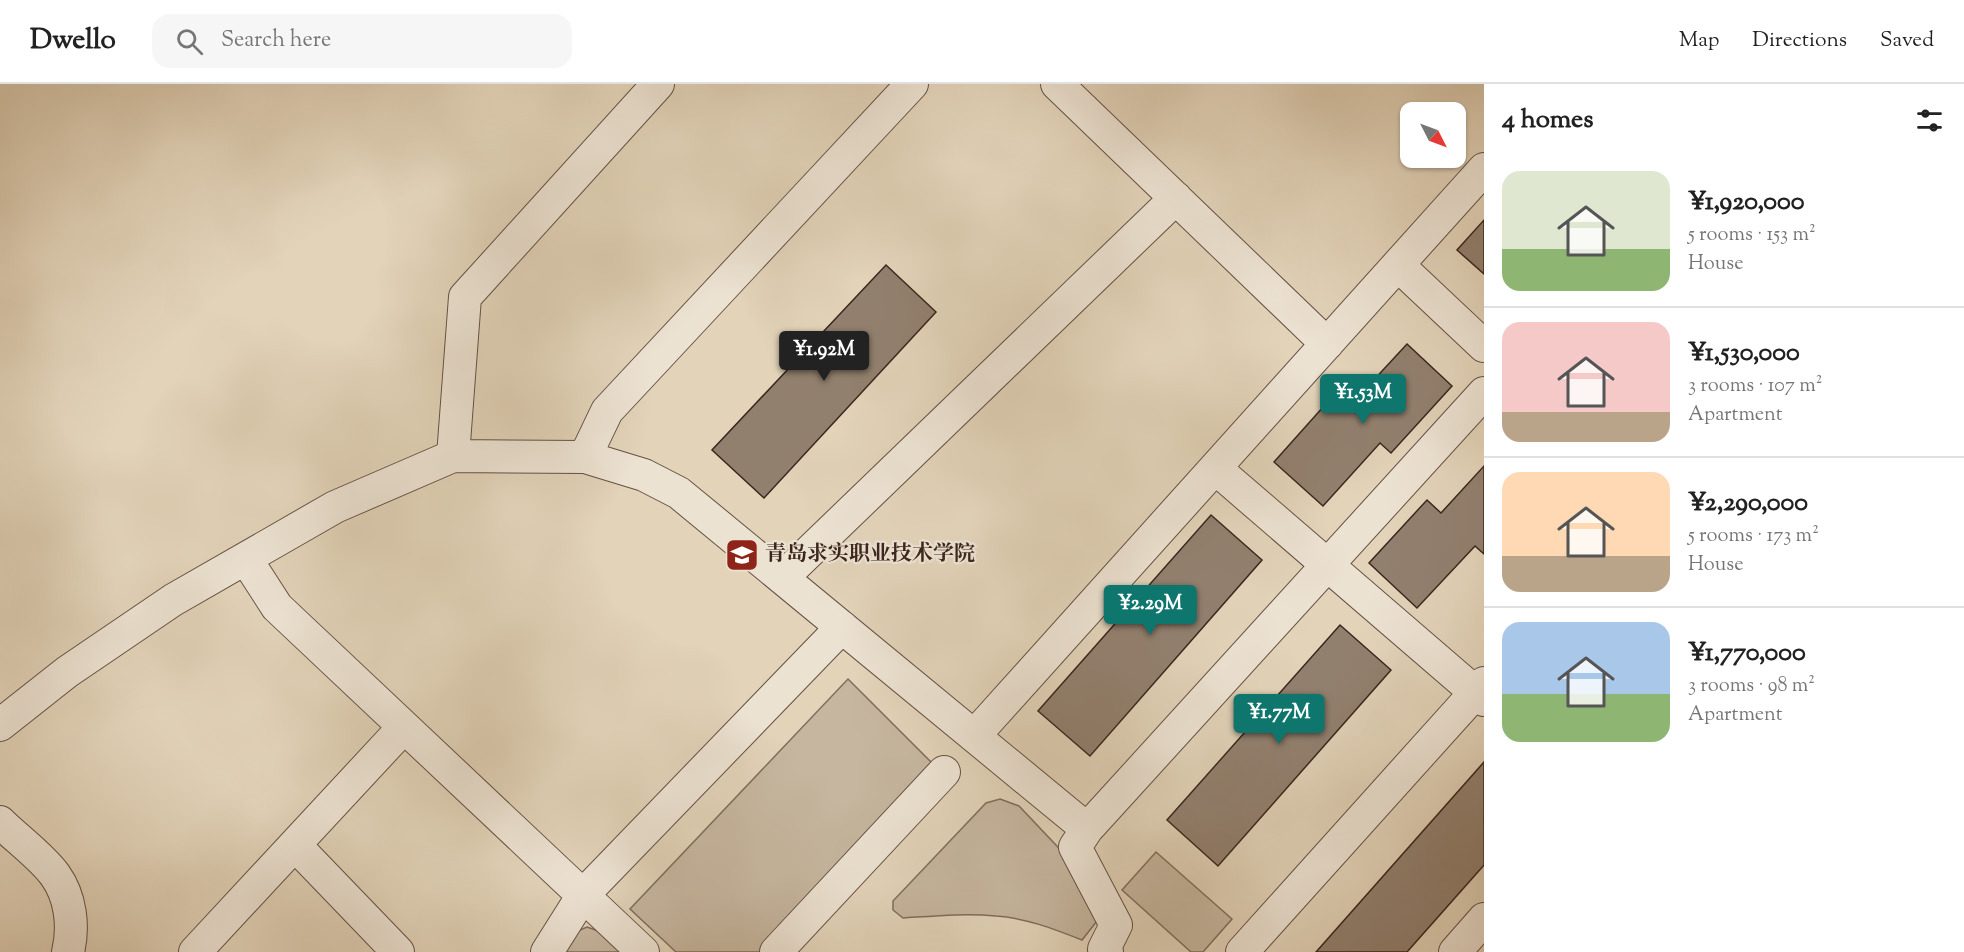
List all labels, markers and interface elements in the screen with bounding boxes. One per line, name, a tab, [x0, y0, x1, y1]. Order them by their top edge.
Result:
search box	[152, 14, 572, 68]
text: Dwello	[30, 21, 116, 61]
icon: search	[173, 25, 206, 58]
text: Search here	[221, 25, 331, 57]
text: Map	[1679, 26, 1719, 56]
text: Directions	[1752, 26, 1847, 56]
text: Saved	[1880, 26, 1934, 56]
north arrow	[1400, 102, 1466, 168]
map controls	[1400, 102, 1466, 168]
text: 4 homes	[1502, 102, 1593, 139]
icon: filters	[1913, 104, 1946, 137]
text: ¥1,920,000	[1688, 184, 1804, 221]
icon: home	[1550, 195, 1622, 267]
text: 5 rooms · 153 m²	[1688, 221, 1816, 250]
text: House	[1688, 250, 1743, 279]
pin: ¥1.92M	[775, 331, 873, 382]
text: ¥1,530,000	[1688, 335, 1800, 372]
text: ¥1.92M	[793, 336, 855, 365]
icon: home	[1550, 346, 1622, 418]
text: 3 rooms · 107 m²	[1688, 372, 1822, 401]
pin: ¥1.53M	[1314, 374, 1412, 425]
text: ¥1.53M	[1334, 379, 1392, 408]
text: Apartment	[1688, 401, 1783, 430]
text: ¥2,290,000	[1688, 485, 1808, 522]
icon: home	[1550, 496, 1622, 568]
text: 5 rooms · 173 m²	[1688, 522, 1819, 551]
school or university icon: 青岛求实职业技术学院	[724, 537, 760, 573]
place label: 青岛求实职业技术学院	[765, 540, 975, 570]
text: House	[1688, 551, 1743, 580]
pin: ¥2.29M	[1101, 585, 1199, 636]
text: ¥2.29M	[1118, 590, 1182, 619]
text: ¥1,770,000	[1688, 635, 1806, 672]
icon: home	[1550, 646, 1622, 718]
text: 3 rooms · 98 m²	[1688, 672, 1815, 701]
pin: ¥1.77M	[1230, 694, 1328, 745]
text: ¥1.77M	[1248, 699, 1310, 728]
text: Apartment	[1688, 701, 1783, 730]

